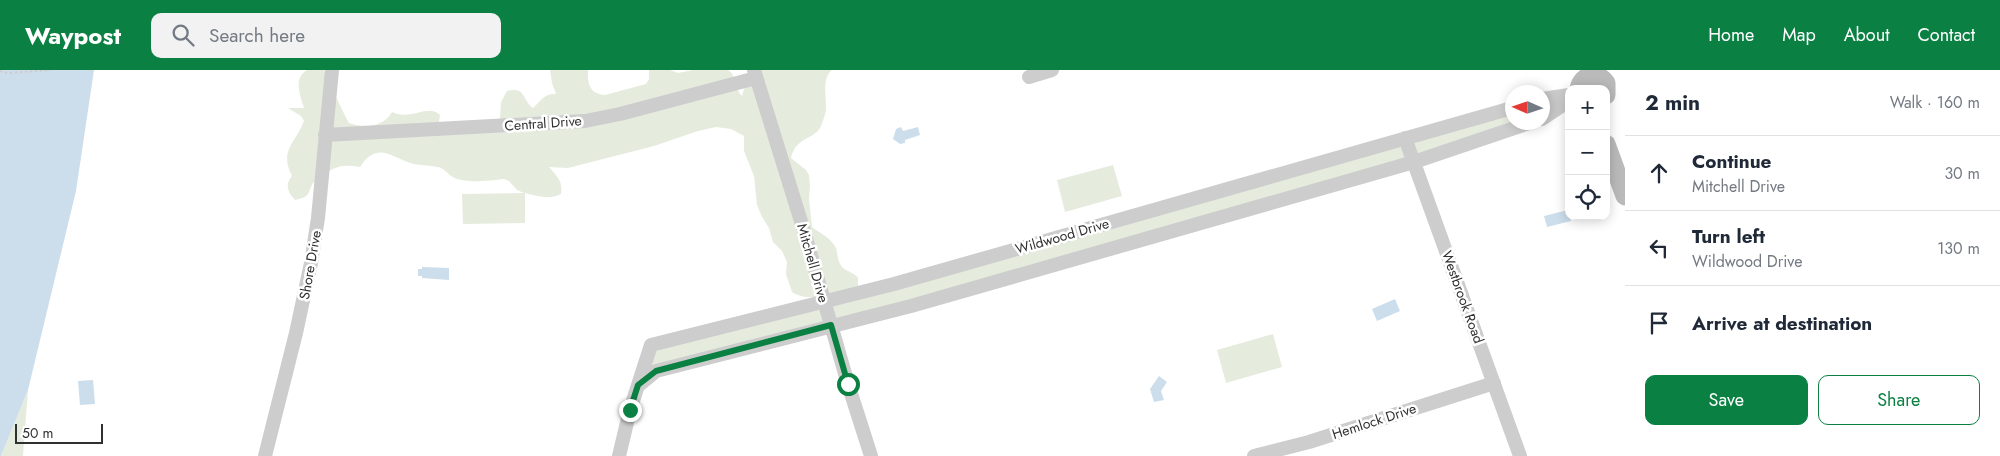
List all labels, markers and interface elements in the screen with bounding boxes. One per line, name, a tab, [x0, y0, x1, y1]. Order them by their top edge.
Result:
search box	[151, 13, 501, 58]
text: Waypost	[25, 18, 121, 53]
icon: search	[169, 21, 197, 49]
text: Search here	[209, 22, 305, 49]
text: Home	[1708, 22, 1754, 48]
text: Map	[1782, 22, 1816, 48]
text: About	[1844, 22, 1889, 48]
text: Contact	[1917, 22, 1975, 48]
north arrow	[1505, 85, 1550, 130]
map controls	[1565, 85, 1610, 220]
button: +	[1565, 85, 1610, 130]
text: 2 min	[1645, 88, 1700, 118]
text: Walk · 160 m	[1890, 91, 1980, 114]
street label: Central Drive	[504, 110, 582, 136]
button: −	[1565, 130, 1610, 175]
text: Continue	[1692, 148, 1771, 175]
icon: ahead	[1645, 159, 1673, 187]
text: 30 m	[1944, 162, 1980, 185]
button: locate	[1565, 175, 1610, 220]
text: Mitchell Drive	[1692, 175, 1785, 198]
street label: Wildwood Drive	[1013, 213, 1111, 259]
street label: Mitchell Drive	[792, 221, 834, 305]
text: Turn left	[1692, 223, 1765, 250]
street label: Shore Drive	[294, 229, 326, 301]
icon: left	[1645, 234, 1673, 262]
text: 130 m	[1937, 237, 1980, 260]
street label: Westbrook Road	[1437, 248, 1489, 346]
text: Wildwood Drive	[1692, 250, 1802, 273]
icon: arrive	[1645, 309, 1673, 337]
text: Arrive at destination	[1692, 310, 1872, 337]
route start	[837, 373, 860, 396]
button: Save	[1645, 375, 1808, 425]
button: Share	[1818, 375, 1980, 425]
street label: Hemlock Drive	[1329, 398, 1419, 444]
route end	[619, 399, 642, 422]
scale bar	[15, 421, 102, 444]
text: 50 m	[22, 423, 53, 443]

